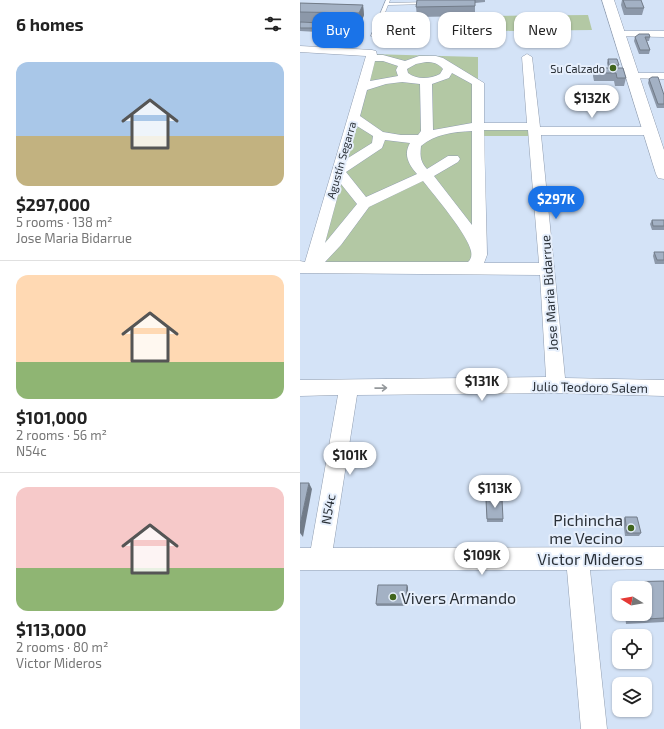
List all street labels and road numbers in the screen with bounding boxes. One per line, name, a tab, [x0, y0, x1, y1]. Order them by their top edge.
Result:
street label: Agustín Segarra	[324, 120, 358, 200]
street label: Jose Maria Bidarrue	[537, 235, 561, 351]
street label: Julio Teodoro Salem	[532, 378, 648, 396]
street label: N54c	[317, 493, 339, 525]
street label: Victor Mideros	[537, 549, 643, 568]

